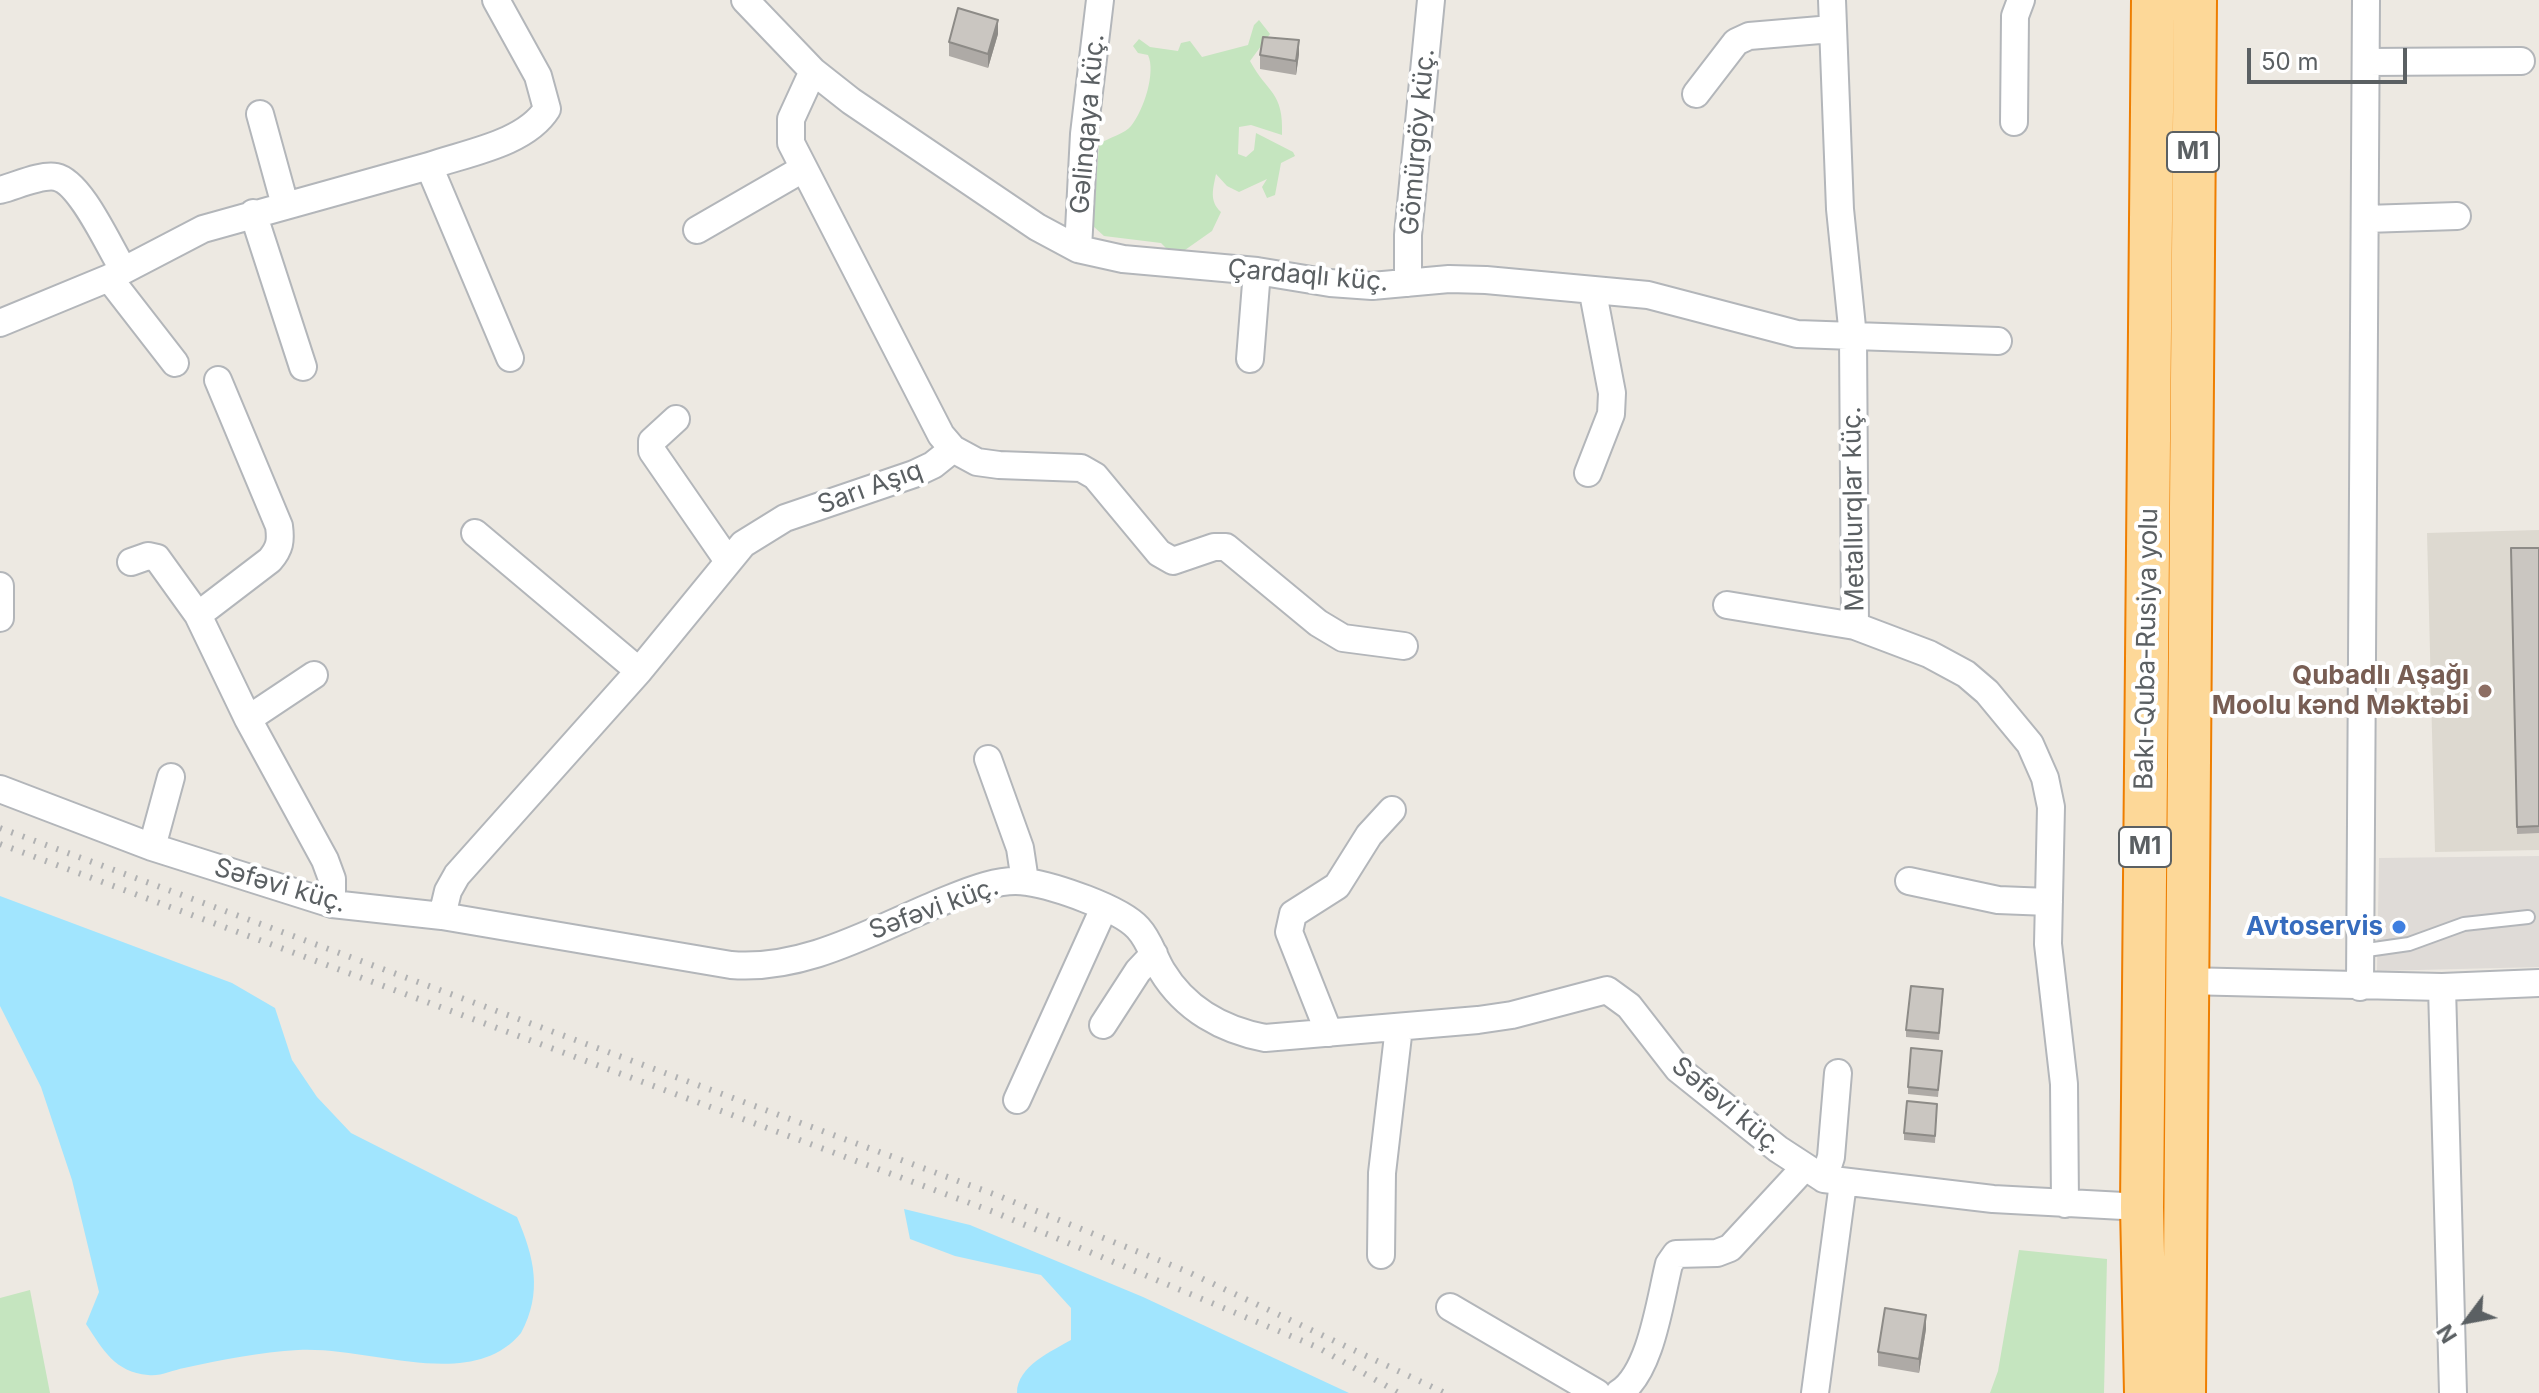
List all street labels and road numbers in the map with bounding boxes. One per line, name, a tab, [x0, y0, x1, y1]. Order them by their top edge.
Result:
street label: Gəlinqaya küç.	[1065, 32, 1111, 216]
street label: Gömürgöy küç.	[1394, 47, 1442, 237]
road number: M1	[2167, 132, 2219, 172]
street label: Çardaqlı küç.	[1226, 253, 1390, 299]
street label: Metallurqlar küç.	[1837, 406, 1871, 612]
street label: Sarı Aşıq	[813, 455, 927, 521]
street label: Bakı-Quba-Rusiya yolu	[2129, 508, 2165, 790]
road number: M1	[2119, 827, 2171, 867]
street label: Səfəvi küç.	[211, 852, 349, 920]
street label: Səfəvi küç.	[865, 871, 1003, 947]
street label: Səfəvi küç.	[1665, 1050, 1789, 1162]

